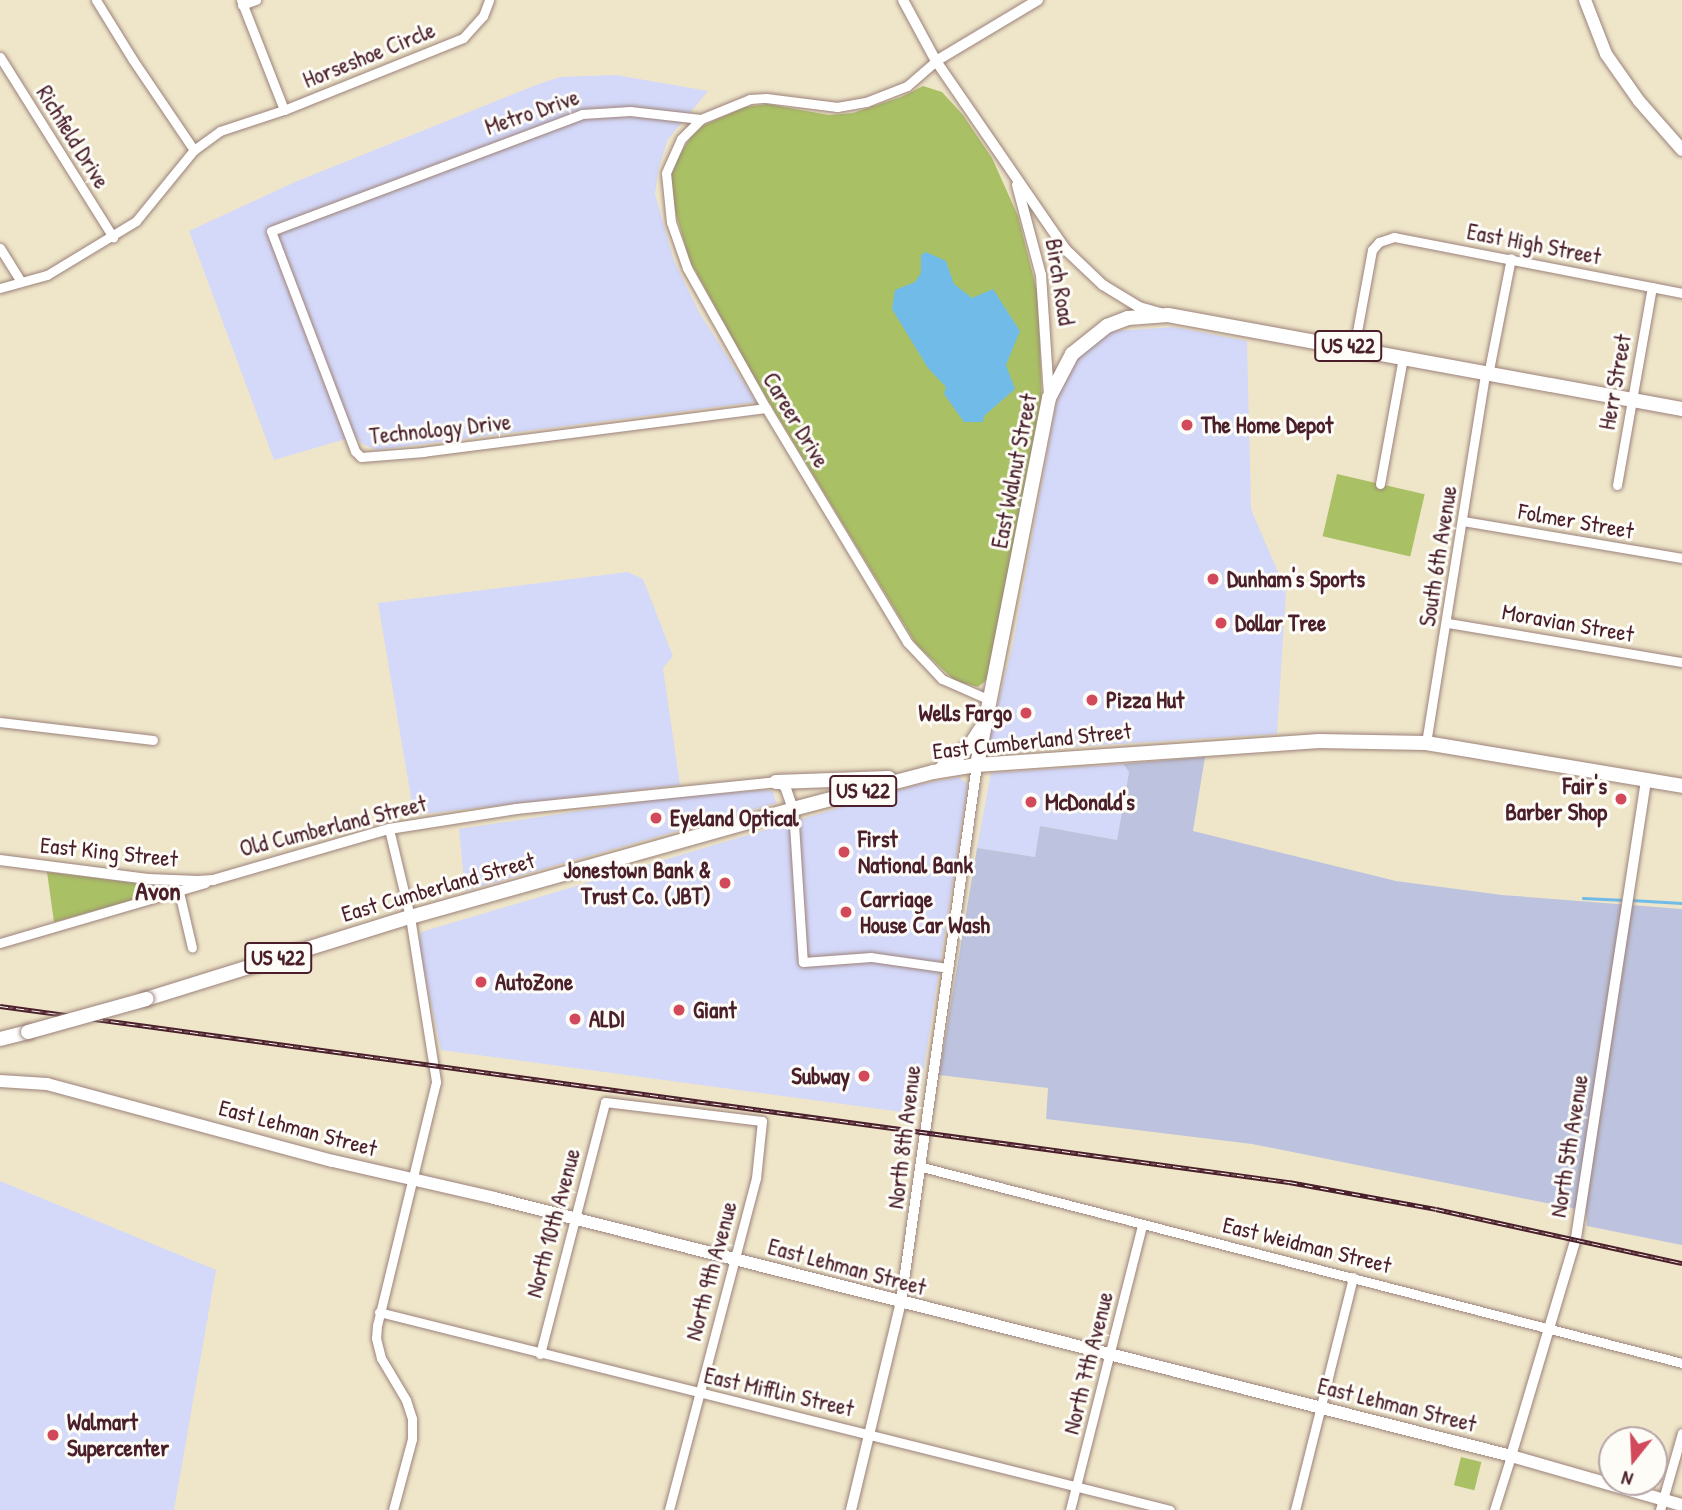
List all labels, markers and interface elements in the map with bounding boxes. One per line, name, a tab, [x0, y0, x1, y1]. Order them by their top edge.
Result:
street label: Horseshoe Circle	[299, 16, 439, 94]
street label: Richfield Drive	[31, 80, 115, 194]
street label: Metro Drive	[481, 83, 583, 141]
street label: East High Street	[1465, 217, 1603, 271]
street label: Birch Road	[1040, 237, 1080, 327]
road number: US 422	[1313, 328, 1383, 364]
street label: Herr Street	[1593, 332, 1637, 432]
street label: Career Drive	[757, 367, 835, 473]
street label: East Walnut Street	[985, 391, 1043, 551]
street label: Technology Drive	[368, 408, 512, 450]
place label: The Home Depot	[1201, 411, 1333, 439]
marker: The Home Depot	[1179, 417, 1195, 433]
street label: South 6th Avenue	[1413, 484, 1463, 628]
street label: Folmer Street	[1516, 497, 1636, 545]
place label: Dunham's Sports	[1227, 565, 1365, 593]
marker: Dunham's Sports	[1205, 571, 1221, 587]
street label: Moravian Street	[1500, 598, 1636, 648]
place label: Dollar Tree	[1235, 609, 1326, 637]
marker: Dollar Tree	[1213, 615, 1229, 631]
place label: Pizza Hut	[1106, 686, 1184, 714]
marker: Pizza Hut	[1084, 692, 1100, 708]
place label: Wells Fargo	[919, 699, 1012, 727]
marker: Wells Fargo	[1018, 705, 1034, 721]
street label: East Cumberland Street	[931, 717, 1133, 765]
place label: Fair's Barber Shop	[1505, 772, 1607, 826]
road number: US 422	[828, 774, 898, 808]
place label: McDonald's	[1045, 788, 1135, 816]
street label: Old Cumberland Street	[237, 789, 429, 863]
marker: Fair's Barber Shop	[1613, 791, 1629, 807]
marker: McDonald's	[1023, 794, 1039, 810]
place label: Eyeland Optical	[670, 804, 799, 832]
marker: Eyeland Optical	[648, 810, 664, 826]
place label: First National Bank	[858, 825, 973, 879]
street label: East King Street	[39, 831, 179, 873]
marker: First National Bank	[836, 844, 852, 860]
street label: East Cumberland Street	[338, 846, 538, 928]
place label: Jonestown Bank & Trust Co. (JBT)	[563, 856, 711, 910]
district label: Avon	[135, 875, 181, 907]
marker: Jonestown Bank & Trust Co. (JBT)	[717, 875, 733, 891]
place label: Carriage House Car Wash	[860, 885, 990, 939]
marker: Carriage House Car Wash	[838, 904, 854, 920]
road number: US 422	[243, 940, 313, 976]
place label: AutoZone	[495, 968, 573, 996]
marker: AutoZone	[473, 974, 489, 990]
place label: Giant	[693, 996, 737, 1024]
marker: Giant	[671, 1002, 687, 1018]
place label: ALDI	[589, 1005, 625, 1033]
marker: ALDI	[567, 1011, 583, 1027]
place label: Subway	[791, 1062, 850, 1090]
street label: North 8th Avenue	[882, 1064, 926, 1210]
marker: Subway	[856, 1068, 872, 1084]
street label: North 5th Avenue	[1544, 1073, 1594, 1219]
street label: East Lehman Street	[216, 1094, 380, 1162]
street label: North 10th Avenue	[520, 1146, 586, 1300]
street label: North 9th Avenue	[679, 1198, 743, 1344]
street label: East Weidman Street	[1220, 1211, 1394, 1279]
street label: East Lehman Street	[765, 1233, 929, 1301]
street label: North 7th Avenue	[1057, 1289, 1119, 1437]
street label: East Mifflin Street	[702, 1361, 856, 1423]
street label: East Lehman Street	[1315, 1372, 1479, 1438]
place label: Walmart Supercenter	[67, 1408, 169, 1462]
north arrow	[1598, 1426, 1668, 1496]
marker: Walmart Supercenter	[45, 1427, 61, 1443]
text: N	[1618, 1465, 1636, 1493]

